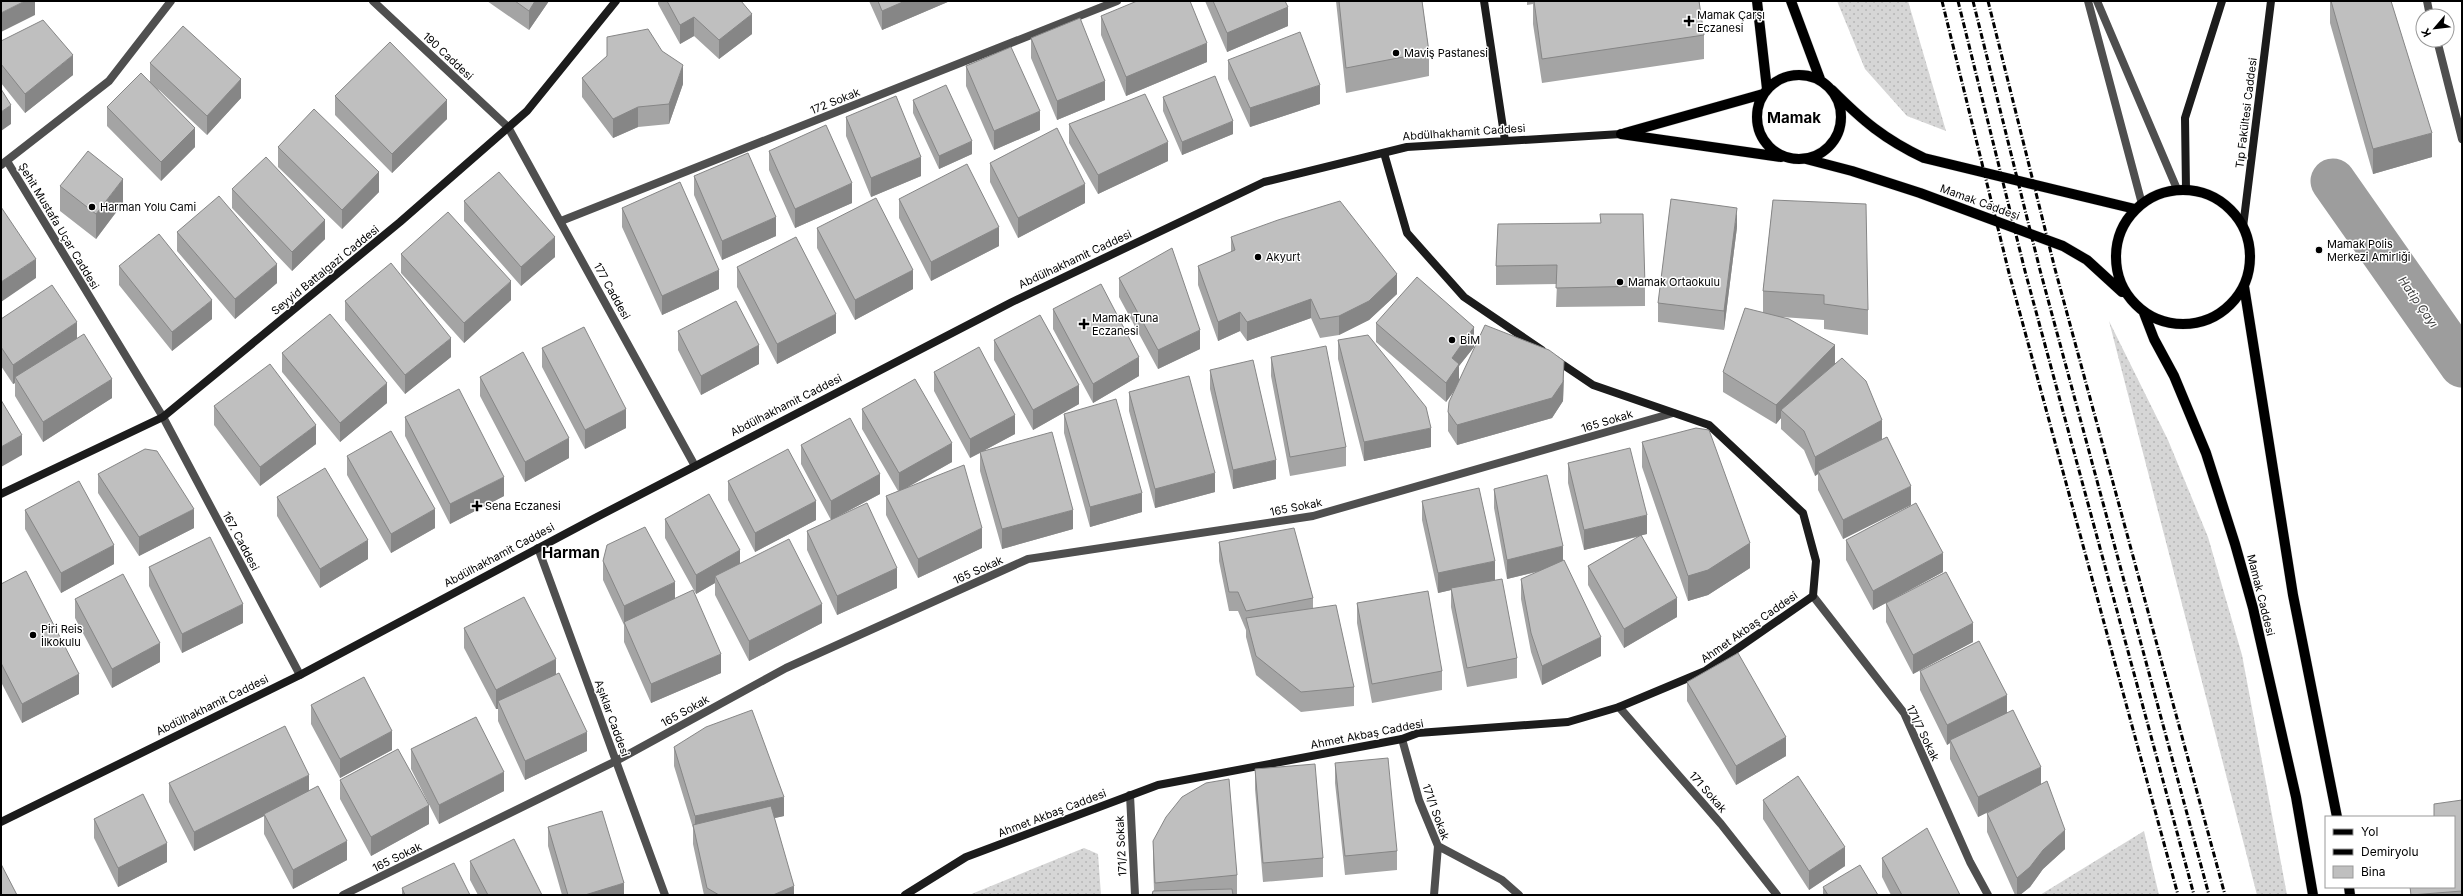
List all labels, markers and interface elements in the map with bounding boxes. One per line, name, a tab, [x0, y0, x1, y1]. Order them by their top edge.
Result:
place label: Mamak Çarşı Eczanesi	[1697, 8, 1765, 35]
north arrow	[2415, 8, 2455, 48]
marker: Mamak Çarşı Eczanesi	[1684, 16, 1694, 26]
text: K	[2418, 26, 2434, 39]
street label: 190 Caddesi	[420, 29, 476, 83]
place label: Maviş Pastanesi	[1404, 46, 1488, 60]
marker: Maviş Pastanesi	[1391, 48, 1401, 58]
street label: Tıp Fakültesi Caddesi	[2232, 57, 2260, 169]
street label: 172 Sokak	[808, 85, 862, 117]
district label: Mamak	[1767, 108, 1821, 127]
street label: Abdülhakhamit Caddesi	[1402, 121, 1526, 143]
street label: Şehit Mustafa Uçar Caddesi	[16, 160, 102, 292]
street label: Mamak Caddesi	[1938, 181, 2022, 223]
place label: Harman Yolu Cami	[100, 200, 196, 214]
marker: Harman Yolu Cami	[87, 202, 97, 212]
street label: Seyyid Battalgazi Caddesi	[268, 222, 382, 318]
street label: Abdülhakhamit Caddesi	[1016, 227, 1134, 291]
place label: Mamak Polis Merkezi Amirliği	[2327, 237, 2410, 264]
marker: Mamak Polis Merkezi Amirliği	[2314, 245, 2324, 255]
place label: Akyurt	[1266, 250, 1301, 264]
marker: Akyurt	[1253, 252, 1263, 262]
street label: 177 Caddesi	[591, 260, 633, 322]
water label: Hatip Çayı	[2395, 273, 2442, 330]
place label: Mamak Ortaokulu	[1628, 275, 1720, 289]
marker: Mamak Ortaokulu	[1615, 277, 1625, 287]
place label: Mamak Tuna Eczanesi	[1092, 311, 1159, 338]
marker: Mamak Tuna Eczanesi	[1079, 319, 1089, 329]
place label: BİM	[1460, 333, 1480, 347]
marker: BİM	[1447, 335, 1457, 345]
street label: Abdülhakhamit Caddesi	[728, 371, 844, 439]
street label: 165 Sokak	[1580, 407, 1634, 435]
street label: 165 Sokak	[1269, 495, 1323, 519]
place label: Sena Eczanesi	[485, 499, 561, 513]
marker: Sena Eczanesi	[472, 501, 482, 511]
street label: 167. Caddesi	[220, 509, 262, 573]
street label: Abdülhakhamit Caddesi	[441, 520, 557, 590]
district label: Harman	[542, 543, 600, 562]
street label: 165 Sokak	[951, 553, 1005, 587]
street label: Mamak Caddesi	[2244, 553, 2278, 637]
street label: Ahmet Akbaş Caddesi	[1698, 588, 1800, 666]
place label: Piri Reis İlkokulu	[41, 622, 83, 649]
marker: Piri Reis İlkokulu	[28, 630, 38, 640]
street label: Abdülhakhamit Caddesi	[154, 672, 270, 738]
street label: Aşıklar Caddesi	[592, 678, 632, 758]
street label: 165 Sokak	[658, 692, 712, 730]
street label: 171/7 Sokak	[1903, 703, 1943, 763]
street label: Ahmet Akbaş Caddesi	[1309, 716, 1425, 752]
street label: 171 Sokak	[1686, 768, 1730, 816]
street label: 171/1 Sokak	[1419, 782, 1453, 842]
street label: Ahmet Akbaş Caddesi	[996, 786, 1108, 840]
street label: 171/2 Sokak	[1112, 815, 1130, 877]
legend	[2325, 816, 2455, 888]
text: Yol	[2361, 824, 2378, 839]
street label: 165 Sokak	[370, 839, 424, 875]
text: Demiryolu	[2361, 844, 2419, 859]
text: Bina	[2361, 864, 2386, 879]

